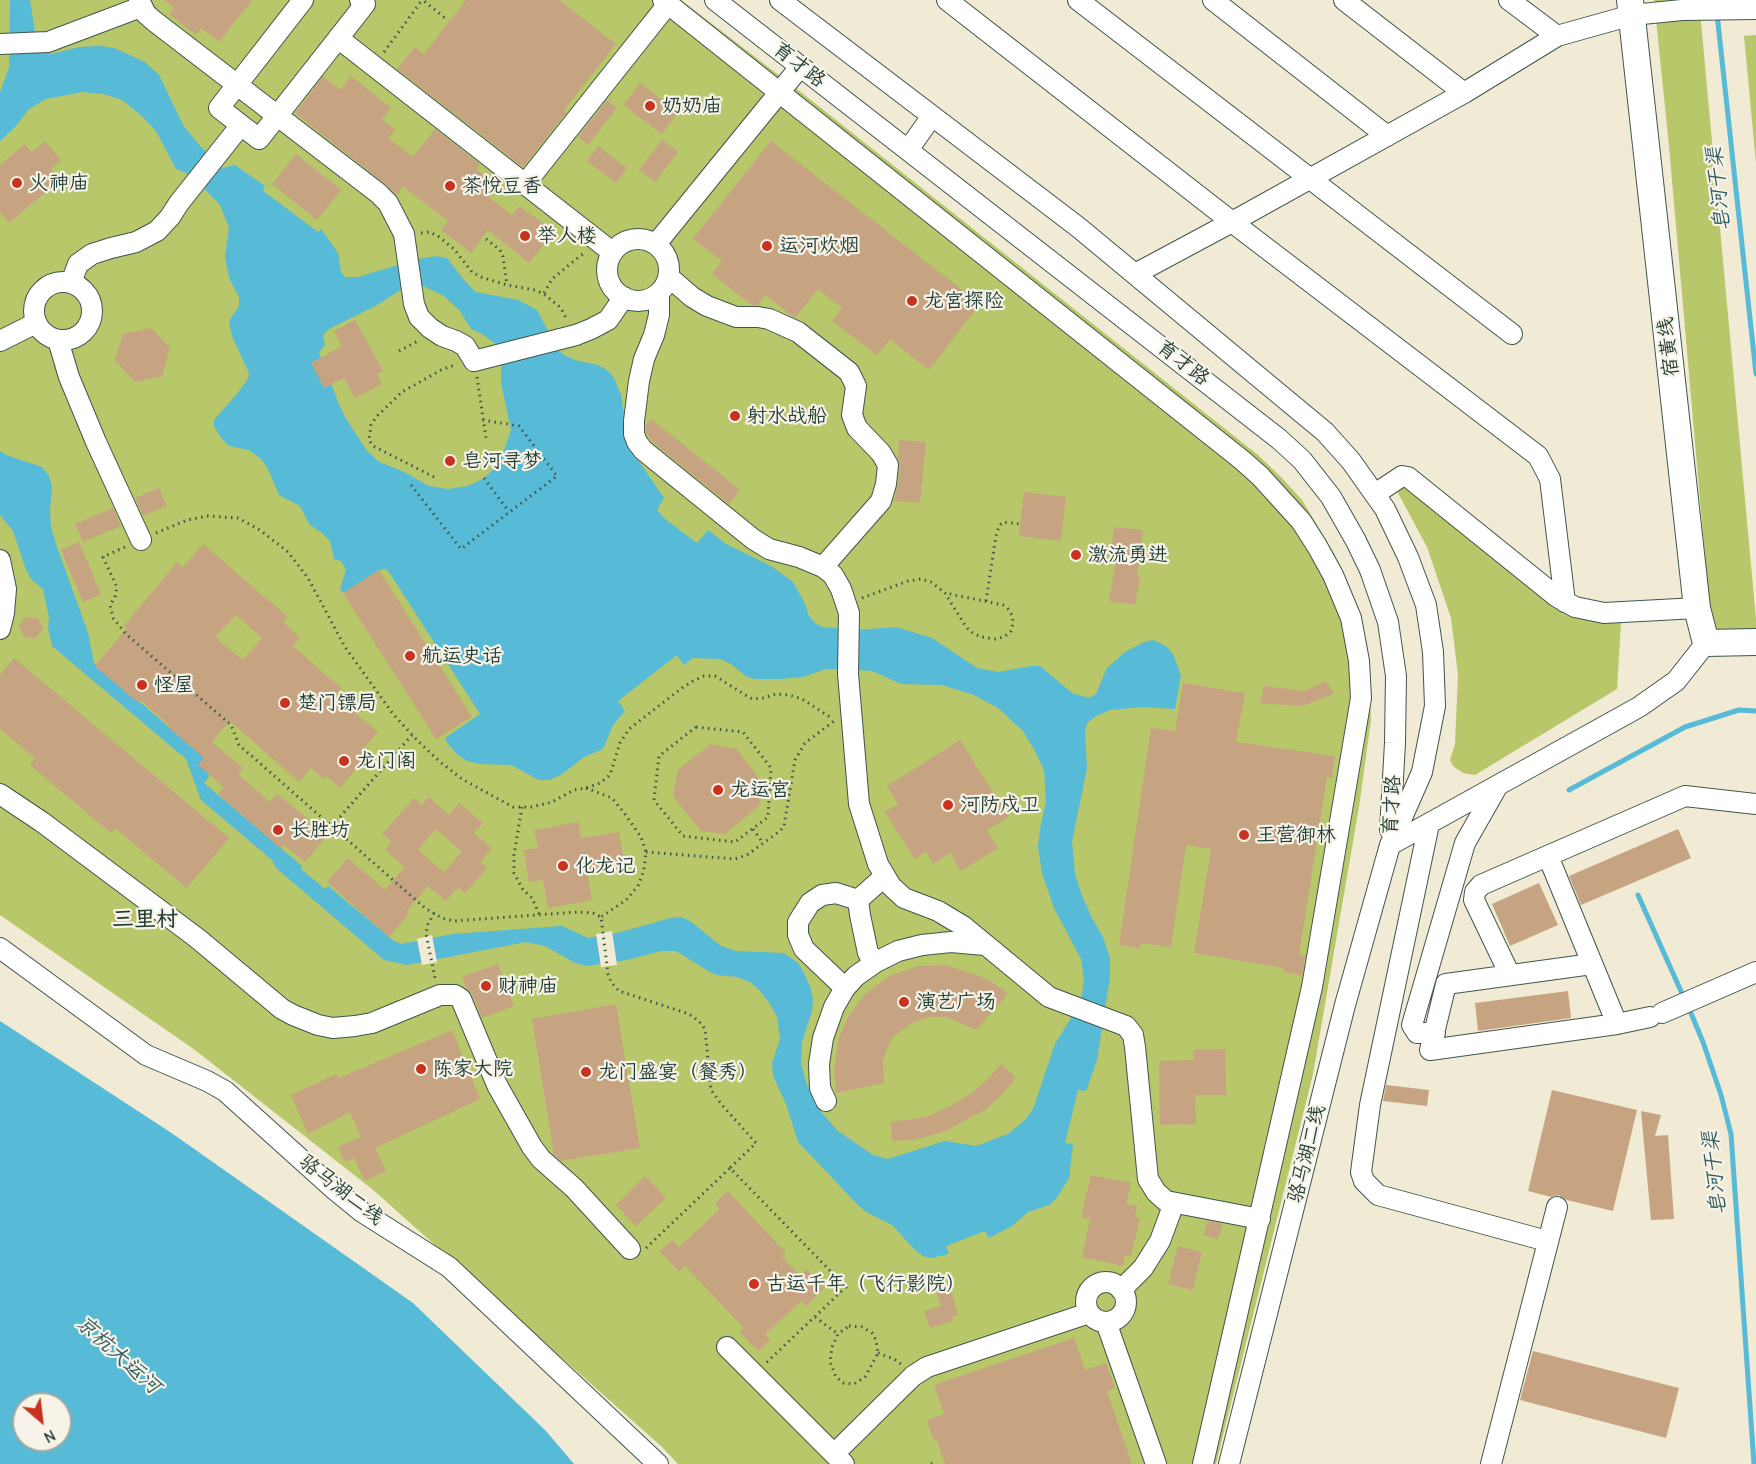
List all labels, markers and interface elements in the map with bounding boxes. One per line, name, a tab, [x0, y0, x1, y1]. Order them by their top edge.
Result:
street label: 育才路	[768, 37, 830, 93]
place label: 奶奶庙	[662, 94, 722, 118]
marker: 奶奶庙	[643, 99, 657, 113]
water label: 皂河干渠	[1702, 146, 1736, 232]
place label: 火神庙	[29, 171, 89, 195]
place label: 茶悦豆香	[462, 174, 542, 198]
marker: 火神庙	[10, 176, 24, 190]
marker: 茶悦豆香	[443, 179, 457, 193]
place label: 举人楼	[537, 224, 597, 248]
marker: 举人楼	[518, 229, 532, 243]
place label: 运河炊烟	[779, 234, 859, 258]
marker: 运河炊烟	[760, 239, 774, 253]
place label: 龙宫探险	[924, 289, 1004, 313]
marker: 龙宫探险	[905, 294, 919, 308]
street label: 宿黄线	[1654, 316, 1684, 378]
street label: 育才路	[1152, 335, 1214, 391]
place label: 射水战船	[747, 404, 827, 428]
marker: 射水战船	[728, 409, 742, 423]
place label: 皂河寻梦	[462, 449, 542, 473]
marker: 皂河寻梦	[443, 454, 457, 468]
place label: 激流勇进	[1088, 543, 1168, 567]
marker: 激流勇进	[1069, 548, 1083, 562]
place label: 航运史话	[422, 644, 502, 668]
marker: 航运史话	[403, 649, 417, 663]
place label: 怪屋	[154, 673, 194, 697]
marker: 怪屋	[135, 678, 149, 692]
place label: 楚门镖局	[297, 691, 377, 715]
marker: 楚门镖局	[278, 696, 292, 710]
place label: 龙门阁	[356, 749, 416, 773]
marker: 龙门阁	[337, 754, 351, 768]
street label: 育才路	[1378, 774, 1406, 836]
place label: 龙运宫	[730, 778, 790, 802]
marker: 龙运宫	[711, 783, 725, 797]
place label: 河防戍卫	[960, 793, 1040, 817]
marker: 河防戍卫	[941, 798, 955, 812]
place label: 长胜坊	[290, 818, 350, 842]
marker: 长胜坊	[271, 823, 285, 837]
place label: 王营御林	[1256, 823, 1336, 847]
marker: 王营御林	[1237, 828, 1251, 842]
place label: 化龙记	[575, 854, 635, 878]
marker: 化龙记	[556, 859, 570, 873]
district label: 三里村	[112, 907, 178, 933]
place label: 财神庙	[498, 974, 558, 998]
marker: 财神庙	[479, 979, 493, 993]
place label: 演艺广场	[916, 990, 996, 1014]
marker: 演艺广场	[897, 995, 911, 1009]
place label: 陈家大院	[433, 1057, 513, 1081]
place label: 龙门盛宴（餐秀）	[598, 1060, 758, 1084]
marker: 陈家大院	[414, 1062, 428, 1076]
marker: 龙门盛宴（餐秀）	[579, 1065, 593, 1079]
street label: 骆马湖二线	[1283, 1103, 1331, 1205]
water label: 皂河干渠	[1698, 1130, 1732, 1216]
street label: 骆马湖二线	[294, 1150, 388, 1230]
place label: 古运千年（飞行影院）	[766, 1272, 966, 1296]
marker: 古运千年（飞行影院）	[747, 1277, 761, 1291]
water label: 京杭大运河	[71, 1311, 165, 1399]
north arrow	[12, 1392, 72, 1452]
text: N	[41, 1426, 58, 1447]

